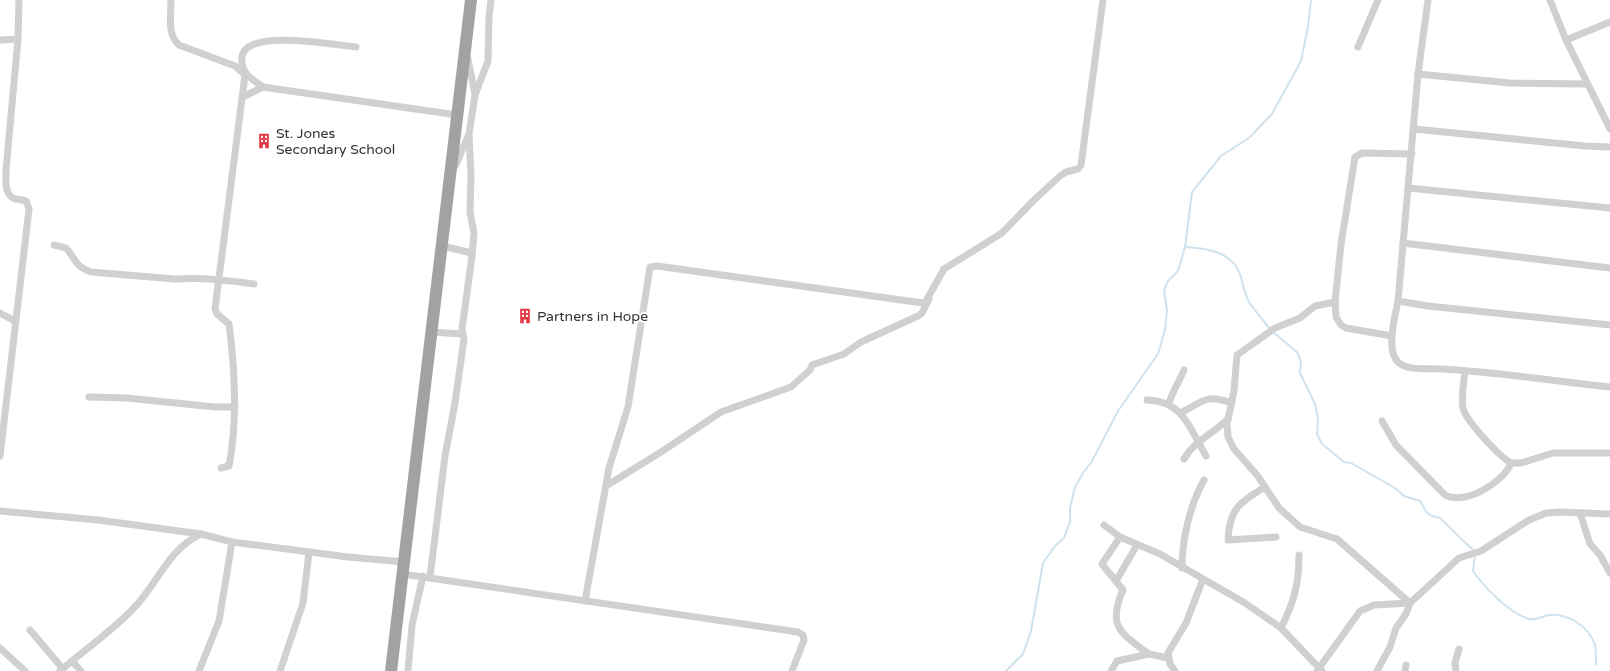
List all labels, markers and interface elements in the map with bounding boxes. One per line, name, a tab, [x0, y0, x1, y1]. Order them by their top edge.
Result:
place label: St. Jones Secondary School	[276, 125, 395, 158]
building icon: St. Jones Secondary School	[255, 132, 273, 150]
building icon: Partners in Hope	[516, 307, 534, 325]
place label: Partners in Hope	[537, 308, 648, 325]

